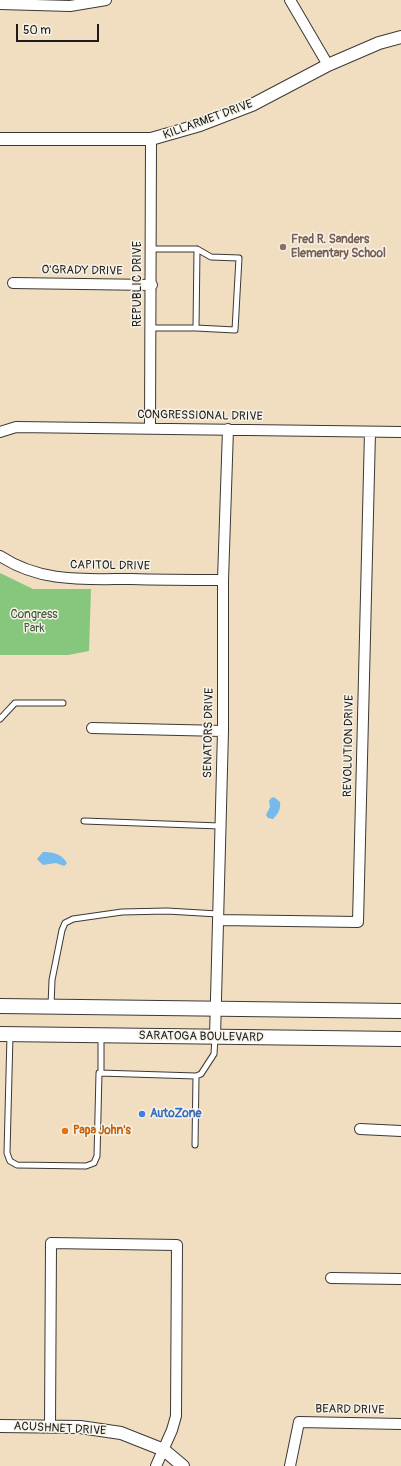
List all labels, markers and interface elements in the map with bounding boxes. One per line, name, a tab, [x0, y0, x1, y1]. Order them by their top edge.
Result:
scale bar	[18, 16, 101, 42]
text: 50 m	[23, 23, 51, 38]
street label: KILLARMET DRIVE	[161, 97, 255, 143]
place label: Fred R. Sanders Elementary School	[291, 233, 386, 261]
street label: REPUBLIC DRIVE	[131, 241, 145, 327]
marker: Fred R. Sanders Elementary School	[278, 242, 288, 252]
street label: O'GRADY DRIVE	[41, 263, 123, 279]
street label: CONGRESSIONAL DRIVE	[137, 408, 263, 424]
street label: CAPITOL DRIVE	[70, 558, 150, 574]
park label: Congress Park	[10, 608, 58, 636]
street label: SENATORS DRIVE	[201, 688, 217, 778]
street label: REVOLUTION DRIVE	[341, 695, 357, 797]
street label: SARATOGA BOULEVARD	[138, 1029, 264, 1045]
place label: AutoZone	[150, 1107, 201, 1121]
marker: AutoZone	[137, 1109, 147, 1119]
place label: Papa John's	[73, 1124, 131, 1138]
marker: Papa John's	[60, 1126, 70, 1136]
street label: BEARD DRIVE	[315, 1402, 385, 1418]
street label: ACUSHNET DRIVE	[13, 1419, 107, 1439]

